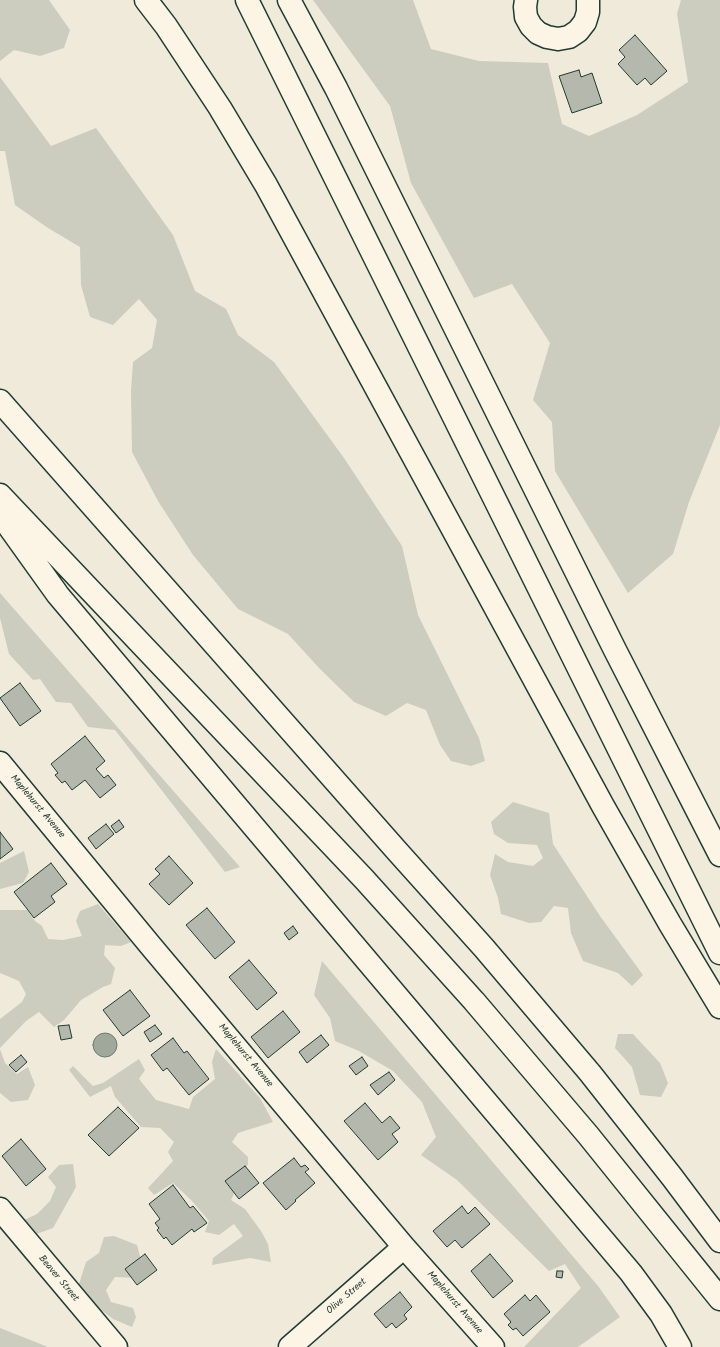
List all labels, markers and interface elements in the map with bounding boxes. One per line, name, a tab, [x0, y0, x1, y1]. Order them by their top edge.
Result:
street label: Maplehurst Avenue	[7, 773, 67, 841]
street label: Maplehurst Avenue	[215, 1022, 275, 1090]
street label: Beaver Street	[35, 1253, 81, 1305]
street label: Maplehurst Avenue	[423, 1269, 485, 1337]
street label: Olive Street	[325, 1276, 369, 1318]

